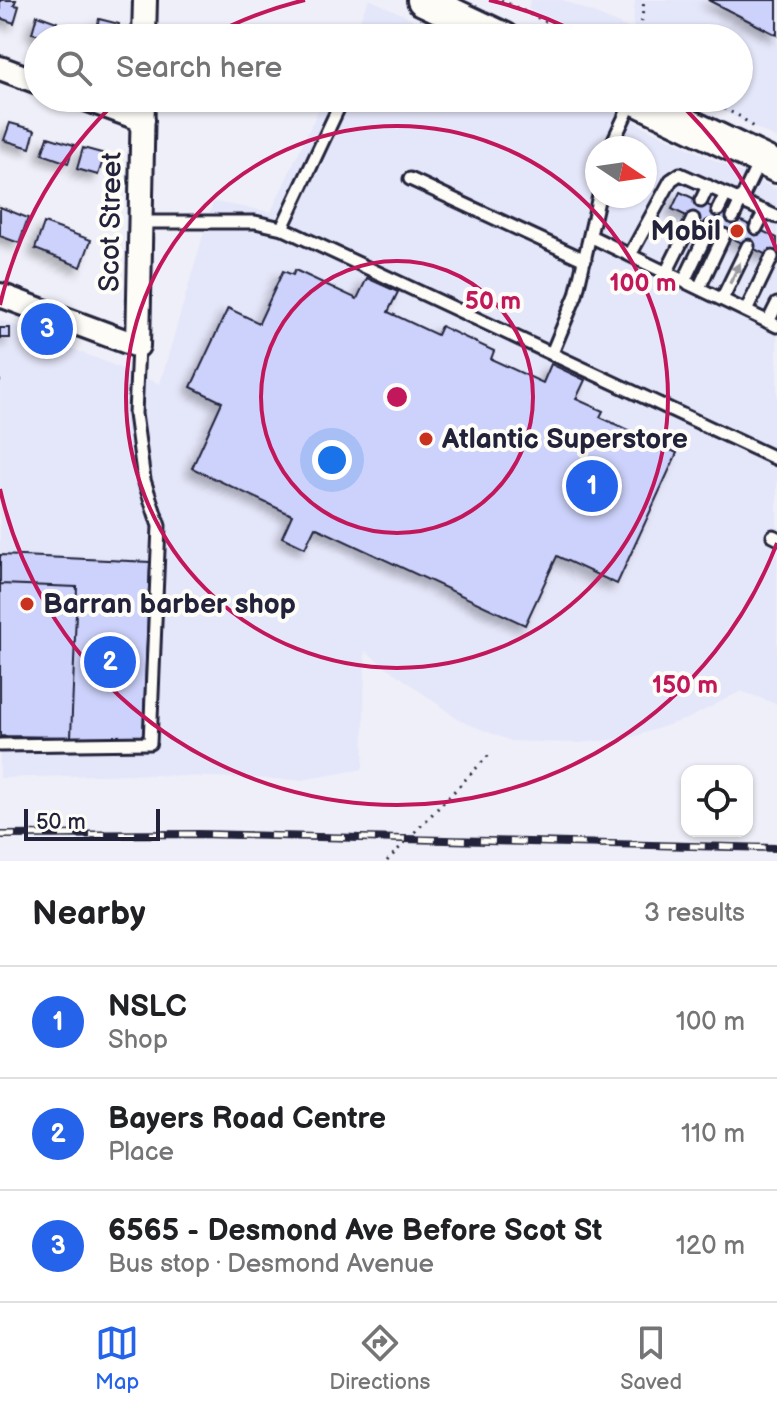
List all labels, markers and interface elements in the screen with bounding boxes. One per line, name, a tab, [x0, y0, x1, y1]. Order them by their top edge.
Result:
search box	[24, 24, 753, 112]
icon: search	[52, 46, 96, 90]
text: Search here	[116, 50, 282, 86]
north arrow	[585, 136, 657, 208]
street label: Scot Street	[93, 151, 129, 292]
place label: Mobil	[651, 215, 721, 248]
marker: Mobil	[728, 222, 746, 240]
one-way arrow	[728, 261, 742, 284]
text: 100 m	[610, 269, 676, 298]
text: 50 m	[465, 287, 521, 316]
pin: 3	[21, 299, 73, 359]
centre of rings	[383, 383, 411, 411]
place label: Atlantic Superstore	[441, 423, 688, 456]
marker: Atlantic Superstore	[417, 430, 435, 448]
your location	[312, 440, 352, 480]
pin: 1	[566, 456, 618, 516]
place label: Barran barber shop	[43, 588, 296, 621]
marker: Barran barber shop	[18, 595, 36, 613]
pin: 2	[84, 632, 136, 692]
text: 150 m	[652, 671, 718, 700]
map controls	[681, 765, 753, 837]
button: locate	[681, 765, 753, 837]
scale bar	[24, 805, 160, 841]
text: 50 m	[36, 809, 86, 836]
text: Nearby	[32, 893, 146, 934]
text: 3 results	[644, 898, 745, 929]
text: NSLC	[108, 989, 187, 1025]
text: 1	[53, 1007, 63, 1038]
text: 100 m	[676, 1007, 745, 1038]
text: Shop	[108, 1025, 168, 1056]
text: Bayers Road Centre	[108, 1101, 386, 1137]
text: 2	[50, 1119, 66, 1150]
text: 110 m	[681, 1119, 745, 1150]
text: Place	[108, 1137, 174, 1168]
text: 6565 - Desmond Ave Before Scot St	[108, 1213, 602, 1249]
text: 3	[50, 1231, 66, 1262]
text: 120 m	[676, 1231, 745, 1262]
text: Bus stop · Desmond Avenue	[108, 1249, 434, 1280]
tab: Map	[95, 1321, 139, 1396]
tab: Directions	[329, 1321, 430, 1396]
tab: Saved	[620, 1321, 682, 1396]

